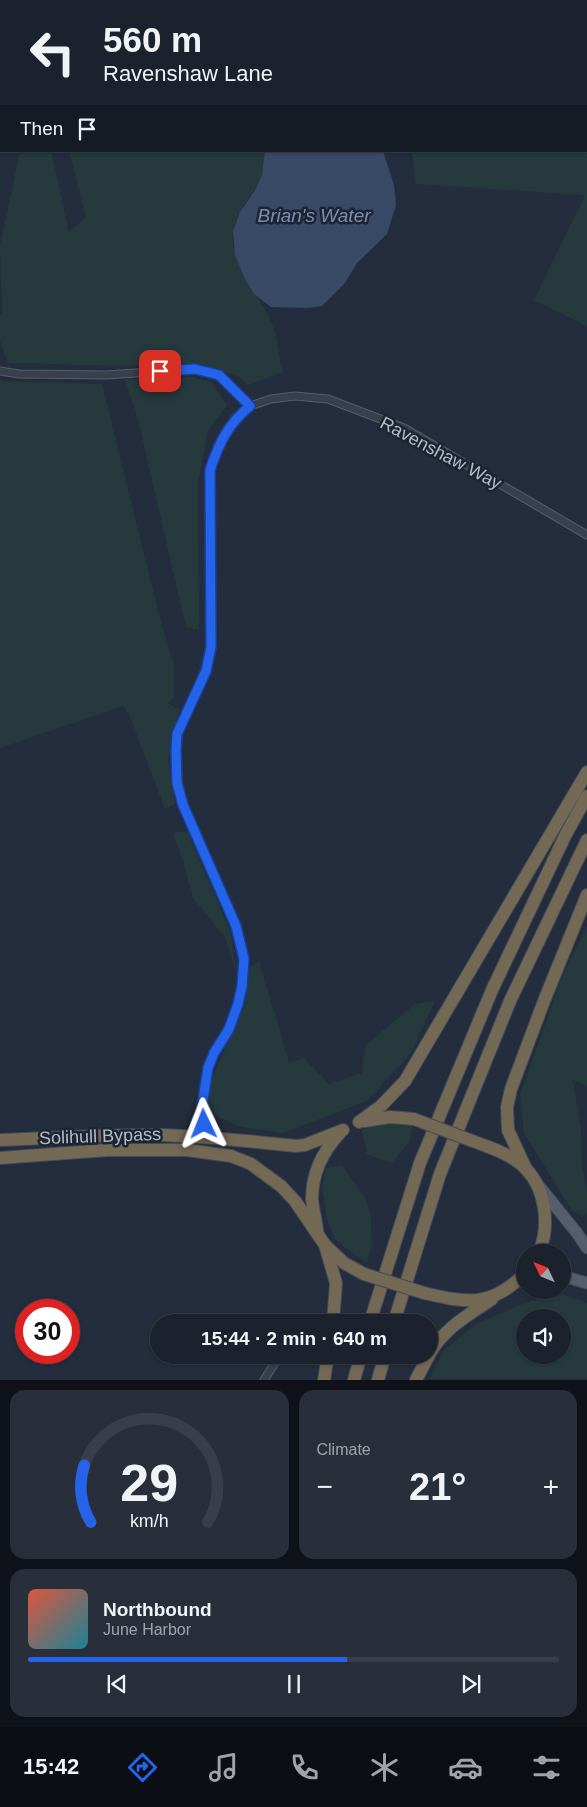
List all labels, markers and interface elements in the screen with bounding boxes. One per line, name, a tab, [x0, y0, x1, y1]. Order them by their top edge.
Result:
icon: left	[20, 20, 85, 85]
text: 560 m	[103, 20, 202, 59]
text: Ravenshaw Lane	[103, 61, 273, 86]
icon: arrive	[73, 115, 101, 143]
text: Then	[20, 118, 63, 139]
water label: Brian's Water	[257, 205, 371, 226]
pin	[139, 350, 181, 392]
icon: arrive	[146, 357, 174, 385]
street label: Ravenshaw Way	[377, 413, 505, 493]
position arrow	[177, 1097, 229, 1149]
street label: Solihull Bypass	[39, 1124, 161, 1148]
north arrow	[516, 1244, 571, 1299]
map controls	[516, 1244, 571, 1364]
speed limit sign: 30	[15, 1299, 80, 1364]
button: sound	[516, 1309, 571, 1364]
text: 15:44 · 2 min · 640 m	[201, 1328, 387, 1349]
text: Climate	[317, 1441, 371, 1458]
text: 29	[120, 1454, 178, 1512]
text: 21°	[409, 1466, 466, 1508]
text: −	[317, 1471, 333, 1502]
text: +	[543, 1471, 559, 1502]
text: km/h	[130, 1511, 169, 1531]
text: Northbound	[103, 1599, 212, 1620]
text: June Harbor	[103, 1621, 191, 1638]
icon: previous	[103, 1670, 131, 1698]
icon: pause	[280, 1670, 308, 1698]
icon: next	[457, 1670, 485, 1698]
icon: directions	[125, 1750, 160, 1785]
icon: music	[206, 1750, 241, 1785]
icon: phone	[287, 1750, 322, 1785]
icon: climate	[367, 1750, 402, 1785]
icon: car	[448, 1750, 483, 1785]
icon: filters	[529, 1750, 564, 1785]
text: 15:42	[23, 1754, 79, 1779]

